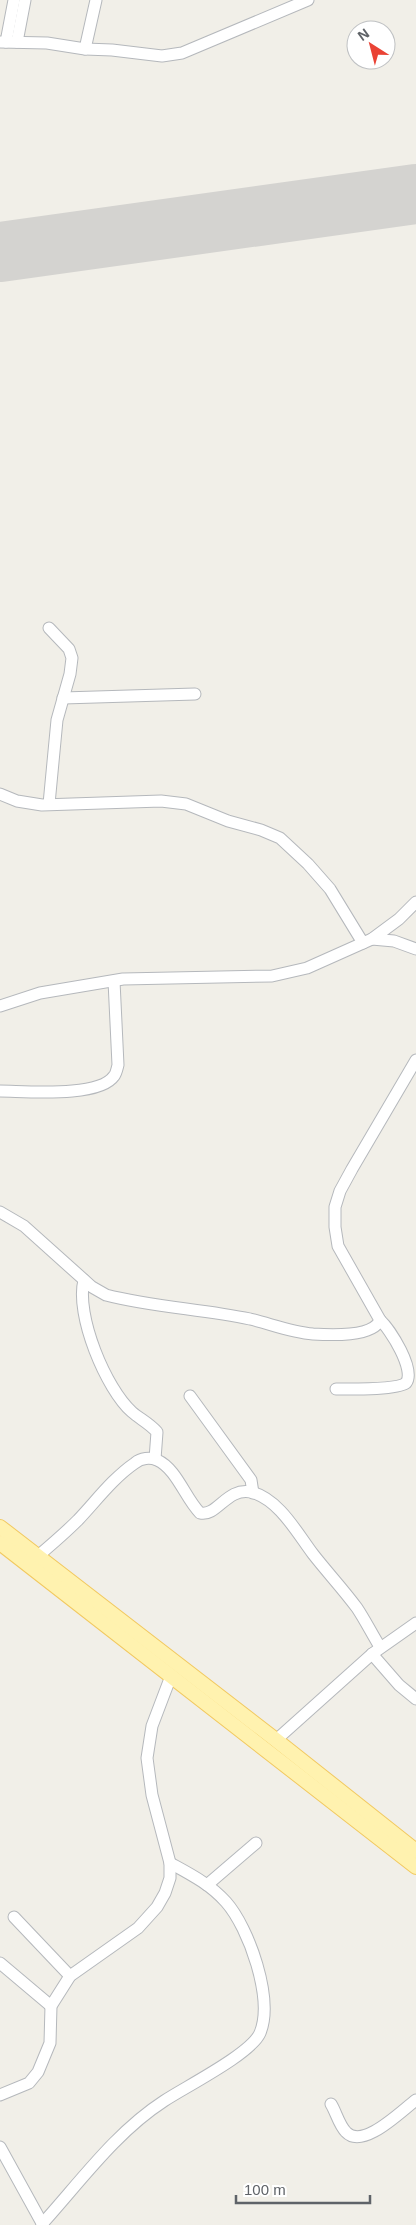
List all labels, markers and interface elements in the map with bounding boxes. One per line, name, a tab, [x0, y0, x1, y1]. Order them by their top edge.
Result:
north arrow	[346, 20, 396, 70]
text: N	[355, 25, 372, 44]
scale bar	[236, 2172, 370, 2204]
text: 100 m	[244, 2181, 286, 2198]

